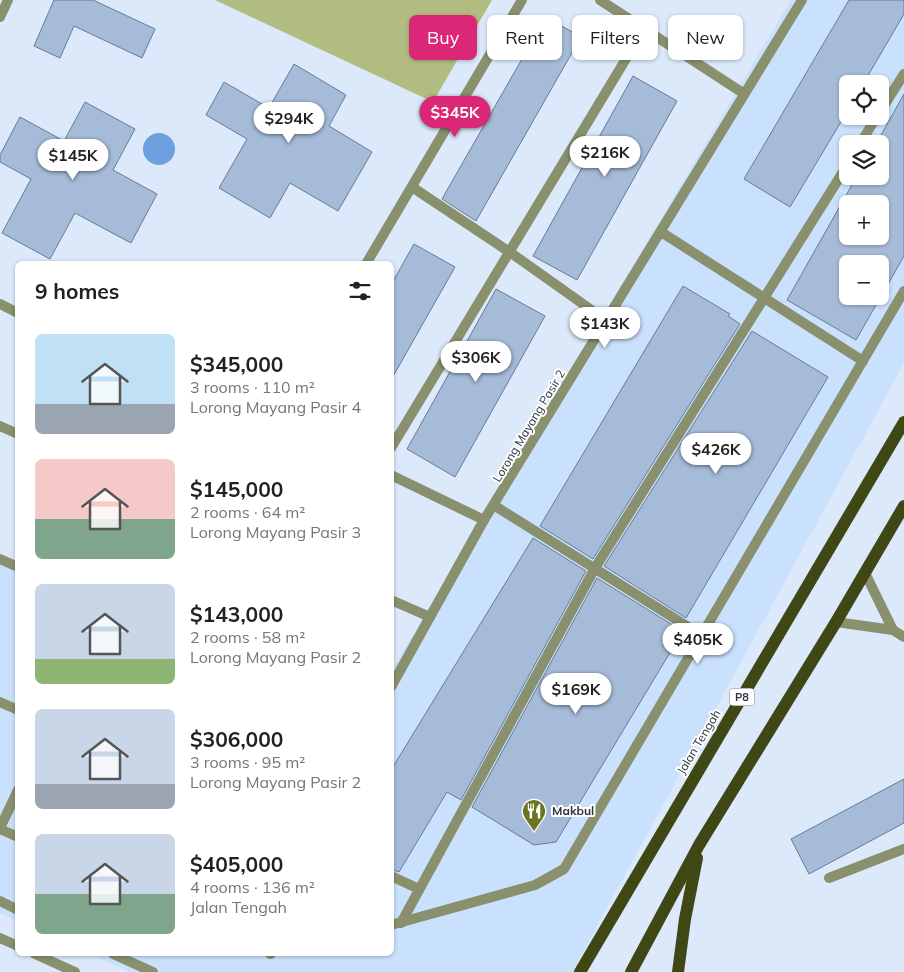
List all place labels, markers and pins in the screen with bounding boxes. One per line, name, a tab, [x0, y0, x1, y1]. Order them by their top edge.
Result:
pin: $345K	[420, 96, 490, 138]
pin: $294K	[254, 102, 324, 144]
pin: $216K	[570, 136, 640, 178]
pin: $145K	[38, 138, 108, 181]
pin: $143K	[570, 306, 640, 349]
pin: $306K	[441, 340, 511, 383]
pin: $426K	[681, 432, 751, 475]
pin: $405K	[663, 622, 733, 665]
pin: $169K	[541, 672, 611, 715]
restaurant icon: Makbul	[521, 798, 547, 832]
place label: Makbul	[552, 803, 594, 818]

